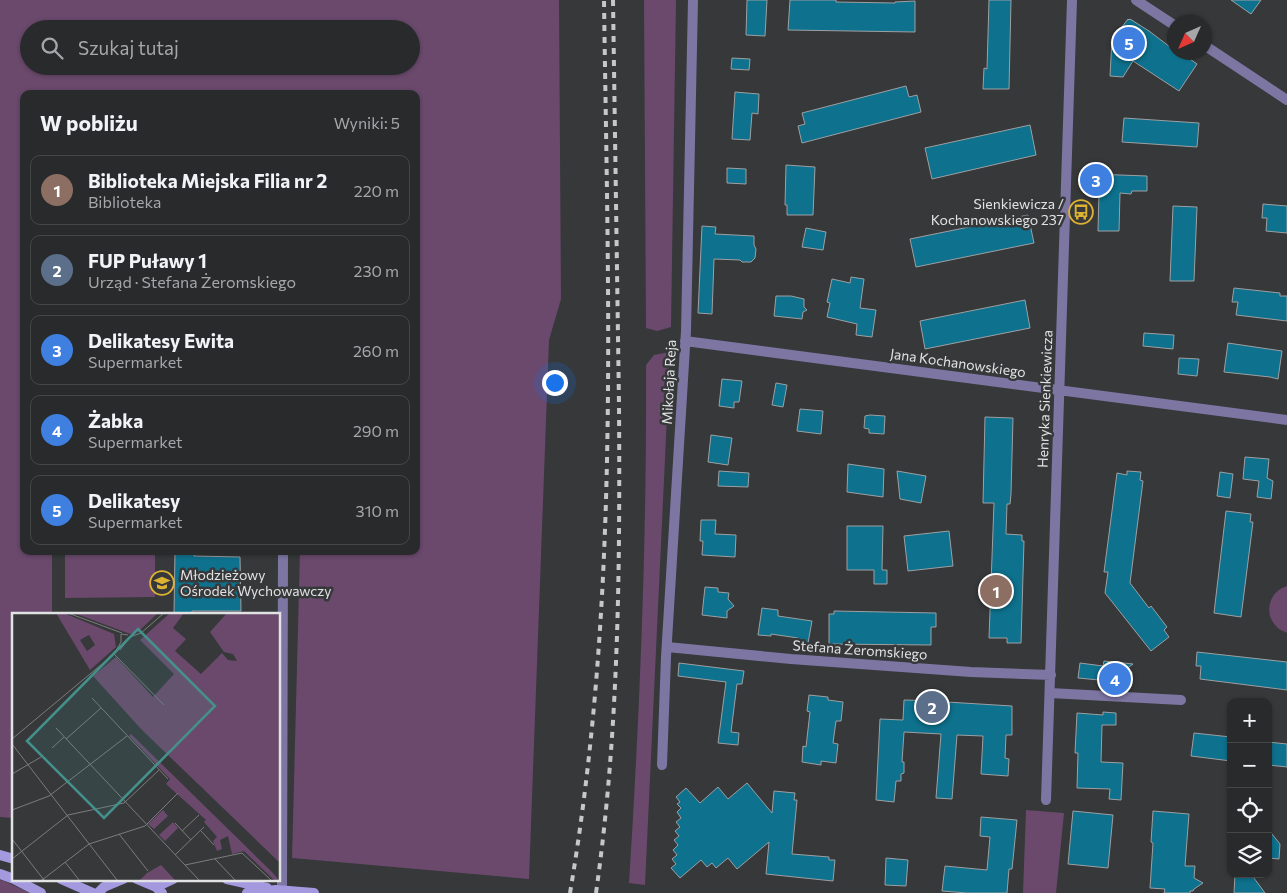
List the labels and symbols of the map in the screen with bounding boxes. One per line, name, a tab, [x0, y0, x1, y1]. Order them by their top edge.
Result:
north arrow	[1167, 15, 1212, 60]
pin: 5	[1113, 24, 1145, 62]
pin: 3	[1080, 161, 1112, 199]
place label: Sienkiewicza / Kochanowskiego 237	[931, 195, 1064, 228]
bus stop icon: Sienkiewicza / Kochanowskiego 237	[1068, 199, 1094, 225]
street label: Henryka Sienkiewicza	[1034, 330, 1055, 468]
street label: Mikołaja Reja	[658, 339, 679, 425]
street label: Jana Kochanowskiego	[889, 345, 1027, 380]
your location	[542, 370, 568, 396]
place label: Młodzieżowy Ośrodek Wychowawczy	[180, 566, 331, 599]
school or university icon: Młodzieżowy Ośrodek Wychowawczy	[149, 570, 175, 596]
pin: 1	[980, 572, 1012, 610]
inset map	[12, 613, 280, 880]
street label: Stefana Żeromskiego	[792, 636, 928, 663]
pin: 4	[1099, 660, 1131, 698]
pin: 2	[916, 688, 948, 726]

